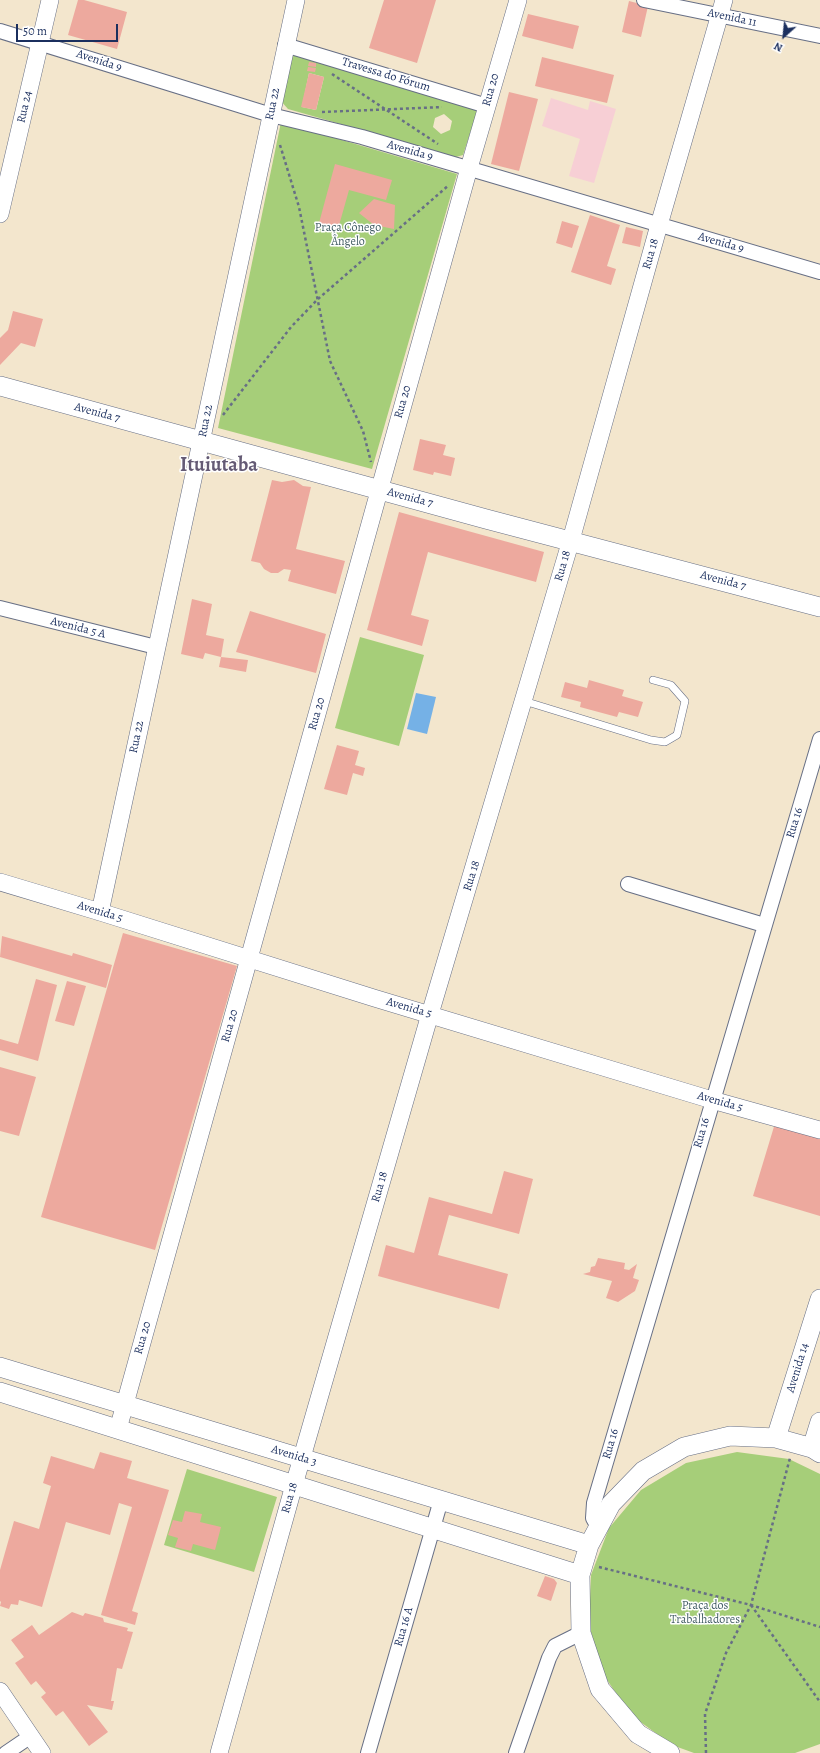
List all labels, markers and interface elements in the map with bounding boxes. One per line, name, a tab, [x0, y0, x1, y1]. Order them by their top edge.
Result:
street label: Avenida 11	[706, 6, 758, 30]
scale bar	[18, 16, 120, 42]
north arrow	[764, 16, 804, 56]
text: 50 m	[23, 23, 47, 39]
text: N	[771, 39, 785, 56]
street label: Avenida 9	[74, 47, 124, 75]
street label: Travessa do Fórum	[340, 55, 432, 95]
street label: Rua 20	[479, 72, 503, 108]
street label: Rua 22	[263, 86, 283, 122]
street label: Rua 24	[14, 90, 36, 124]
street label: Avenida 9	[385, 138, 435, 164]
park label: Praça Cônego Ângelo	[315, 221, 381, 249]
street label: Avenida 9	[696, 230, 746, 256]
street label: Rua 18	[640, 237, 662, 271]
street label: Rua 20	[391, 384, 415, 420]
street label: Avenida 7	[73, 400, 121, 426]
street label: Rua 22	[196, 404, 216, 438]
district label: Ituiutaba	[180, 454, 258, 478]
street label: Avenida 7	[386, 485, 434, 511]
street label: Rua 18	[552, 549, 574, 583]
street label: Avenida 7	[699, 568, 747, 594]
street label: Avenida 5 A	[49, 614, 107, 642]
street label: Rua 20	[305, 696, 329, 732]
street label: Rua 22	[127, 719, 147, 755]
street label: Rua 16	[784, 806, 806, 840]
street label: Rua 18	[461, 859, 483, 893]
street label: Avenida 5	[76, 898, 124, 926]
street label: Avenida 5	[385, 995, 433, 1021]
street label: Rua 20	[218, 1008, 242, 1044]
street label: Avenida 5	[696, 1089, 744, 1115]
street label: Rua 16	[691, 1116, 713, 1150]
street label: Rua 18	[369, 1170, 391, 1204]
street label: Rua 20	[131, 1320, 155, 1356]
street label: Avenida 14	[784, 1341, 812, 1395]
street label: Rua 16	[600, 1427, 622, 1461]
street label: Avenida 3	[270, 1442, 318, 1470]
street label: Rua 18	[279, 1481, 301, 1515]
park label: Praça dos Trabalhadores	[670, 1599, 740, 1627]
street label: Rua 16 A	[392, 1606, 416, 1648]

